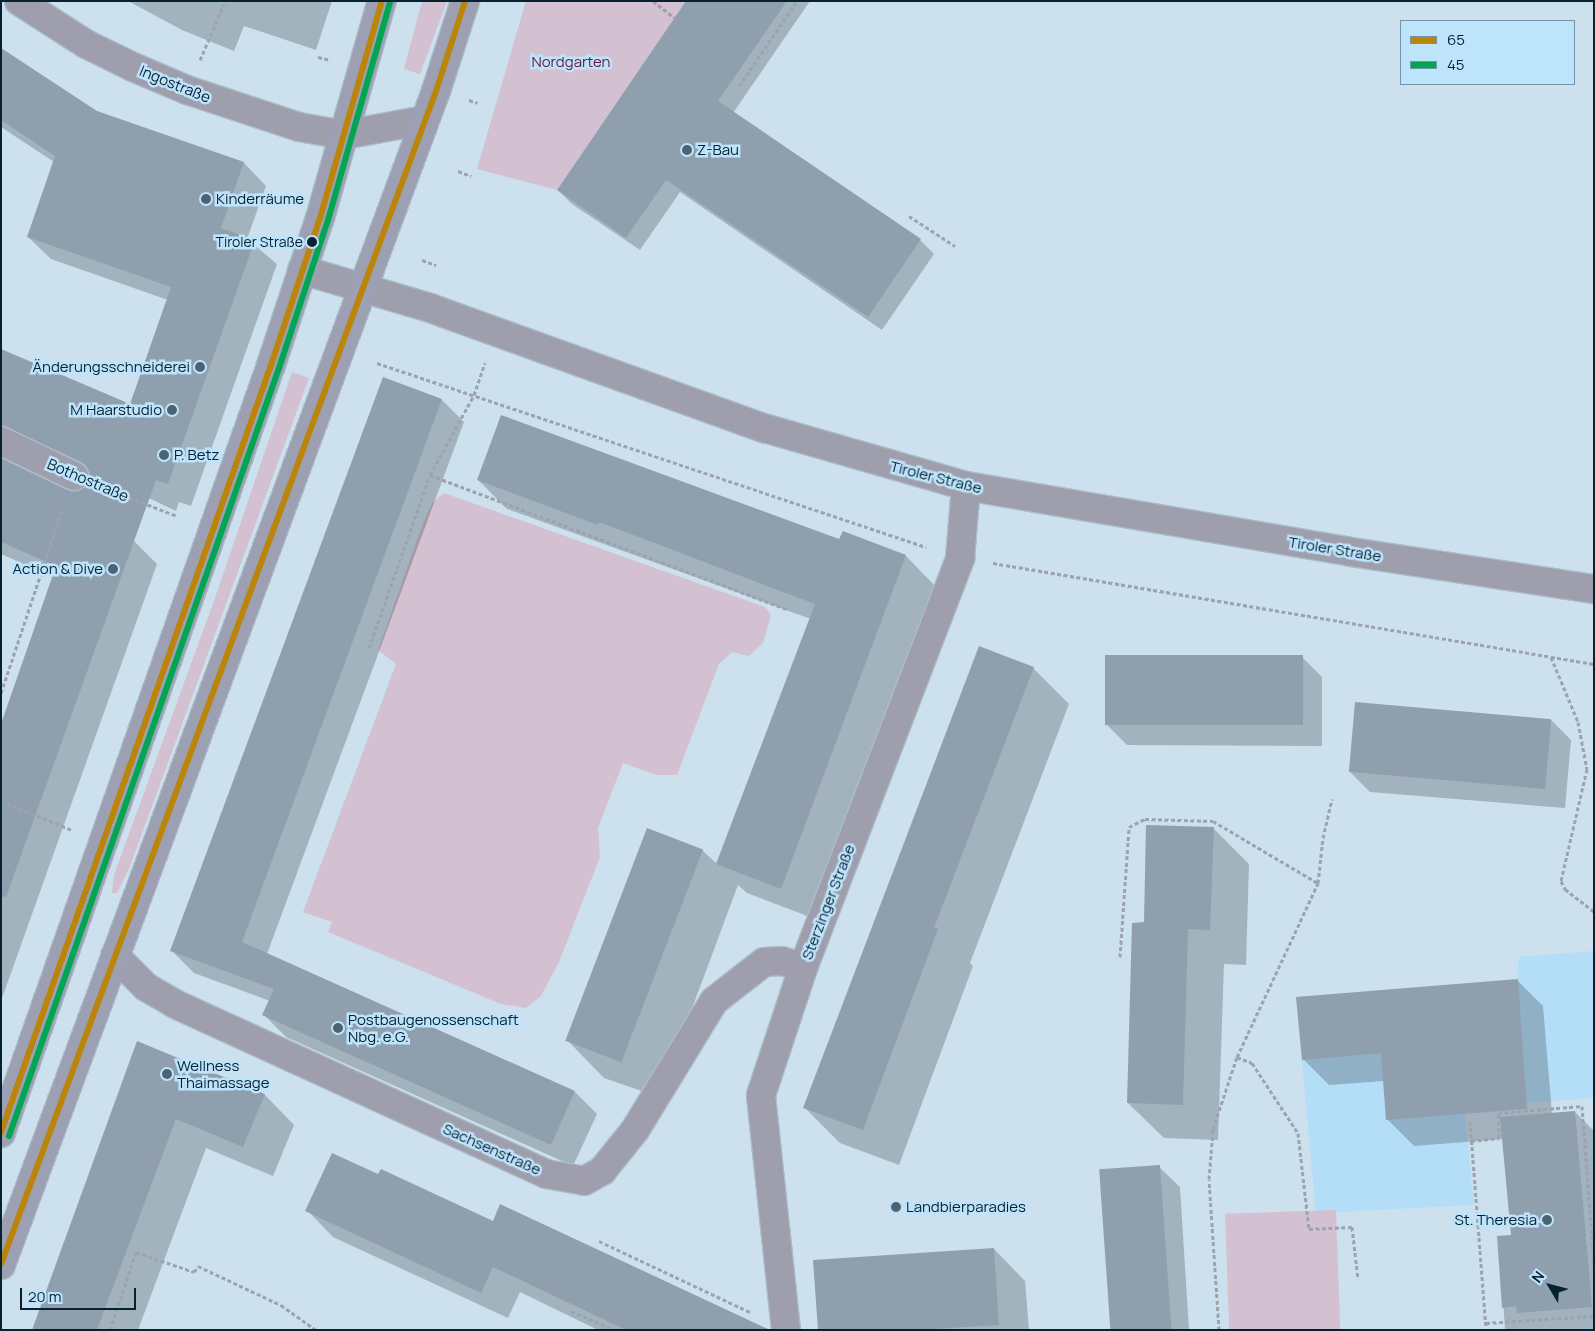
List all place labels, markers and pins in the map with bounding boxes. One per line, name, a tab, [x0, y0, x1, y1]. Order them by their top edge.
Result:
place label: Z-Bau	[697, 141, 739, 159]
marker: Z-Bau	[681, 144, 693, 156]
place label: Kinderräume	[216, 190, 304, 208]
marker: Kinderräume	[200, 193, 212, 205]
place label: Tiroler Straße	[216, 234, 303, 250]
marker: Tiroler Straße	[307, 237, 317, 247]
place label: Änderungsschneiderei	[33, 358, 190, 376]
marker: Änderungsschneiderei	[194, 361, 206, 373]
place label: M Haarstudio	[70, 401, 162, 419]
marker: M Haarstudio	[166, 404, 178, 416]
place label: P. Betz	[174, 446, 219, 464]
marker: P. Betz	[158, 449, 170, 461]
place label: Action & Dive	[12, 560, 103, 578]
marker: Action & Dive	[107, 563, 119, 575]
place label: Postbaugenossenschaft Nbg. e.G.	[348, 1010, 519, 1045]
marker: Postbaugenossenschaft Nbg. e.G.	[332, 1022, 344, 1034]
place label: Wellness Thaimassage	[177, 1056, 269, 1091]
marker: Wellness Thaimassage	[161, 1068, 173, 1080]
place label: Landbierparadies	[906, 1198, 1026, 1216]
marker: Landbierparadies	[890, 1201, 902, 1213]
place label: St. Theresia	[1455, 1211, 1537, 1229]
marker: St. Theresia	[1541, 1214, 1553, 1226]

